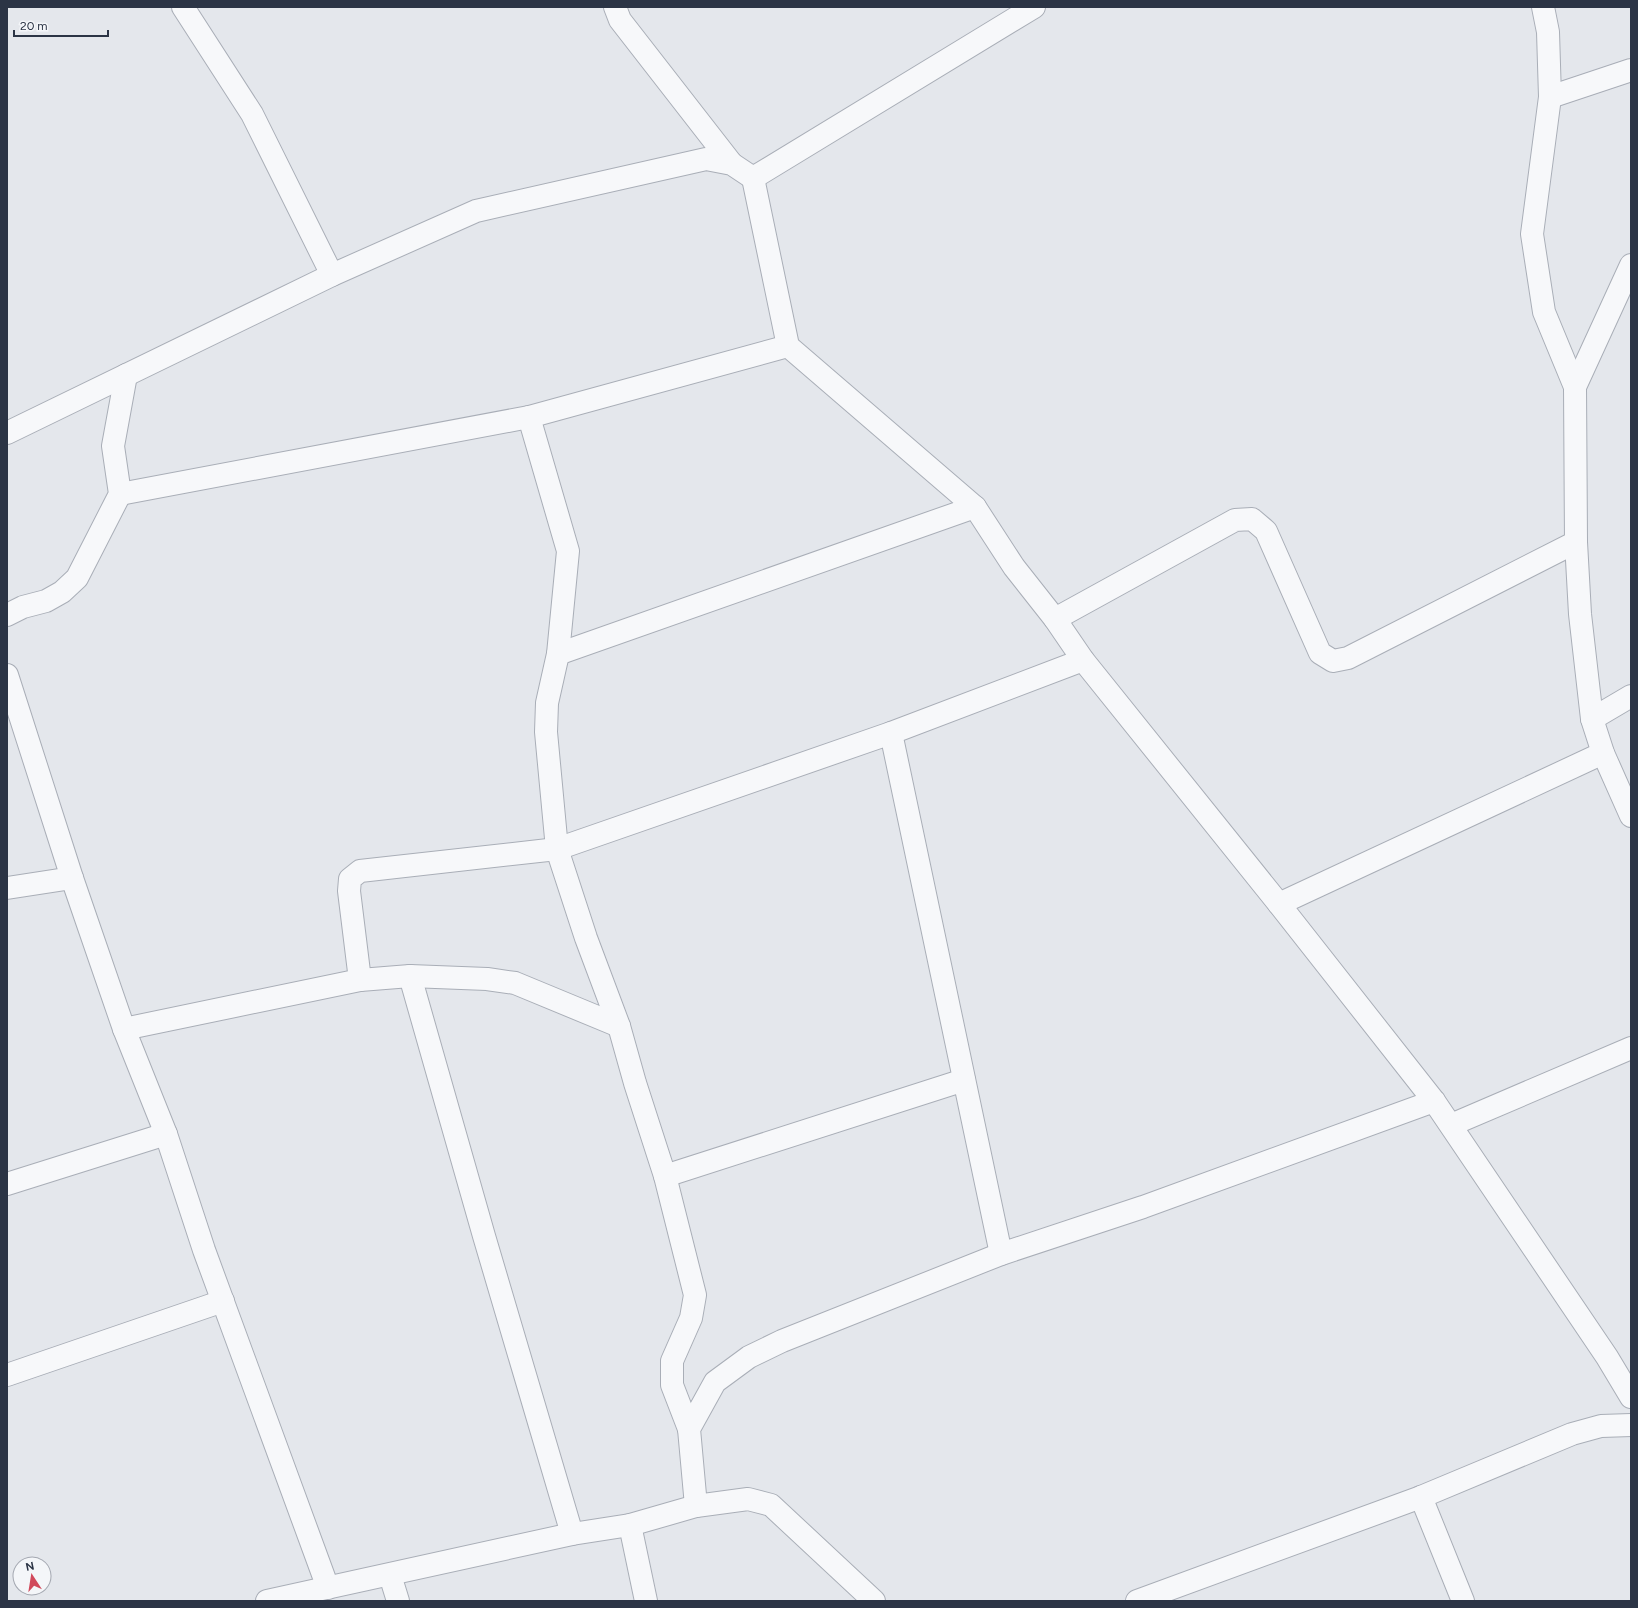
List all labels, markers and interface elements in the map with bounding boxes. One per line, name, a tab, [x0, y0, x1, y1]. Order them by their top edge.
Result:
scale bar	[14, 12, 108, 38]
text: 20 m	[20, 19, 48, 33]
north arrow	[12, 1556, 52, 1596]
text: N	[25, 1559, 36, 1574]

